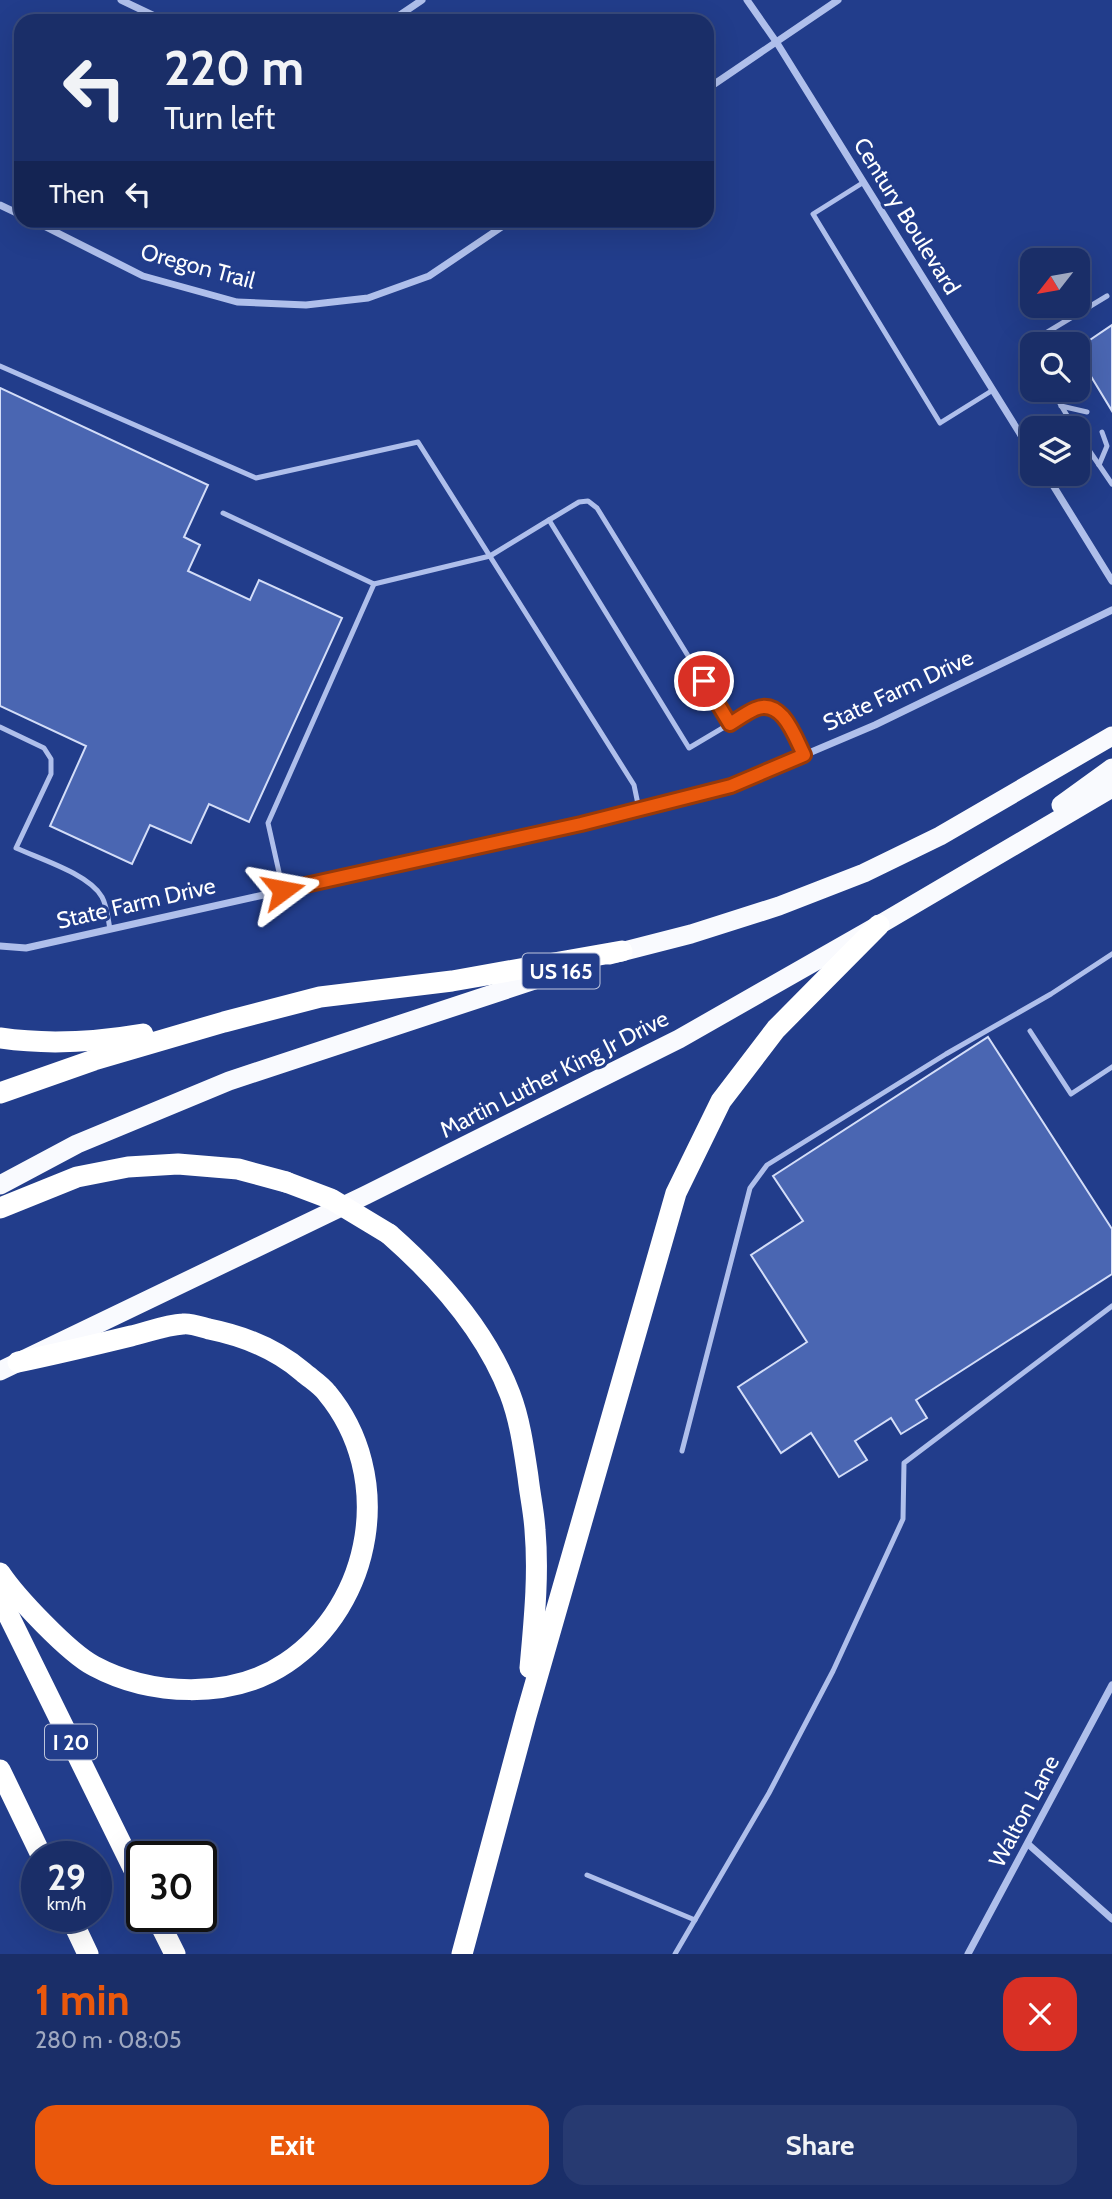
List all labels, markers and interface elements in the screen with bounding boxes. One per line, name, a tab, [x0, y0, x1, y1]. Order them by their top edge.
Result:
text: 220 m	[164, 38, 304, 97]
icon: left	[49, 42, 140, 133]
text: Turn left	[164, 98, 275, 137]
street label: Century Boulevard	[848, 132, 966, 300]
icon: left	[119, 175, 157, 213]
text: Then	[49, 178, 105, 210]
street label: Oregon Trail	[138, 237, 259, 295]
north arrow	[1020, 248, 1090, 318]
map controls	[1020, 248, 1090, 486]
button: search	[1020, 332, 1090, 402]
button: layers	[1020, 416, 1090, 486]
street label: State Farm Drive	[819, 643, 978, 737]
pin	[674, 651, 734, 711]
icon: arrive	[685, 662, 723, 700]
position arrow	[246, 853, 320, 927]
street label: State Farm Drive	[54, 871, 218, 935]
road number: US 165	[522, 954, 600, 988]
street label: Martin Luther King Jr Drive	[435, 1004, 673, 1144]
road number: I 20	[45, 1724, 97, 1760]
street label: Walton Lane	[983, 1750, 1065, 1872]
speed limit sign: 30	[126, 1841, 217, 1932]
text: 29	[47, 1856, 86, 1899]
text: km/h	[47, 1893, 86, 1915]
text: 1 min	[35, 1974, 130, 2026]
button: close	[1003, 1977, 1077, 2051]
text: 280 m · 08:05	[35, 2026, 182, 2054]
button: Exit	[35, 2105, 549, 2185]
button: Share	[563, 2105, 1077, 2185]

